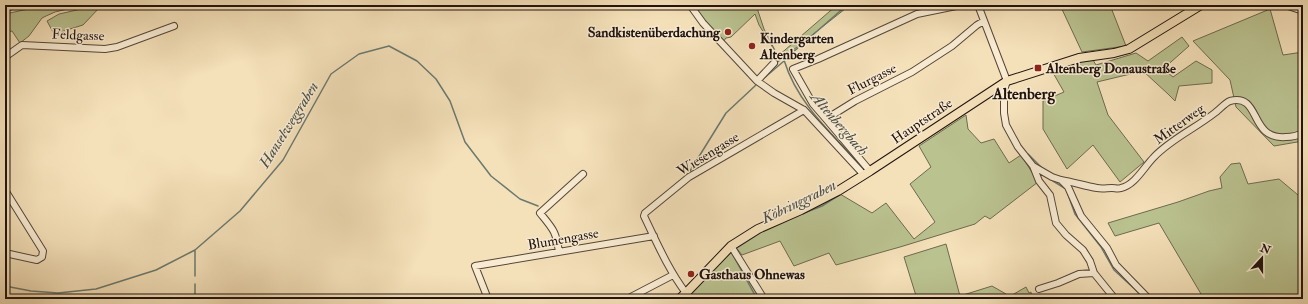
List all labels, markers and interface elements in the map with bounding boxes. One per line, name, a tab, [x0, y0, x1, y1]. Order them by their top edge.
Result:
place label: Sandkistenüberdachung	[588, 24, 721, 42]
street label: Feldgasse	[51, 26, 105, 44]
marker: Sandkistenüberdachung	[723, 27, 733, 37]
place label: Kindergarten Altenberg	[759, 30, 835, 64]
marker: Kindergarten Altenberg	[747, 41, 757, 51]
street label: Flurgasse	[845, 59, 900, 99]
place label: Altenberg Donaustraße	[1045, 60, 1176, 78]
marker: Altenberg Donaustraße	[1033, 63, 1043, 73]
water label: Hanselweggraben	[254, 78, 323, 172]
district label: Altenberg	[992, 84, 1056, 105]
water label: Altenbergbach	[805, 87, 872, 160]
street label: Hauptstraße	[888, 94, 956, 148]
street label: Mitterweg	[1150, 99, 1209, 148]
street label: Wiesengasse	[673, 128, 742, 180]
water label: Köbringgraben	[758, 176, 839, 229]
street label: Blumengasse	[526, 224, 600, 254]
north arrow	[1242, 238, 1282, 278]
text: N	[1258, 241, 1273, 257]
place label: Gasthaus Ohnewas	[699, 266, 805, 283]
marker: Gasthaus Ohnewas	[686, 269, 696, 279]

